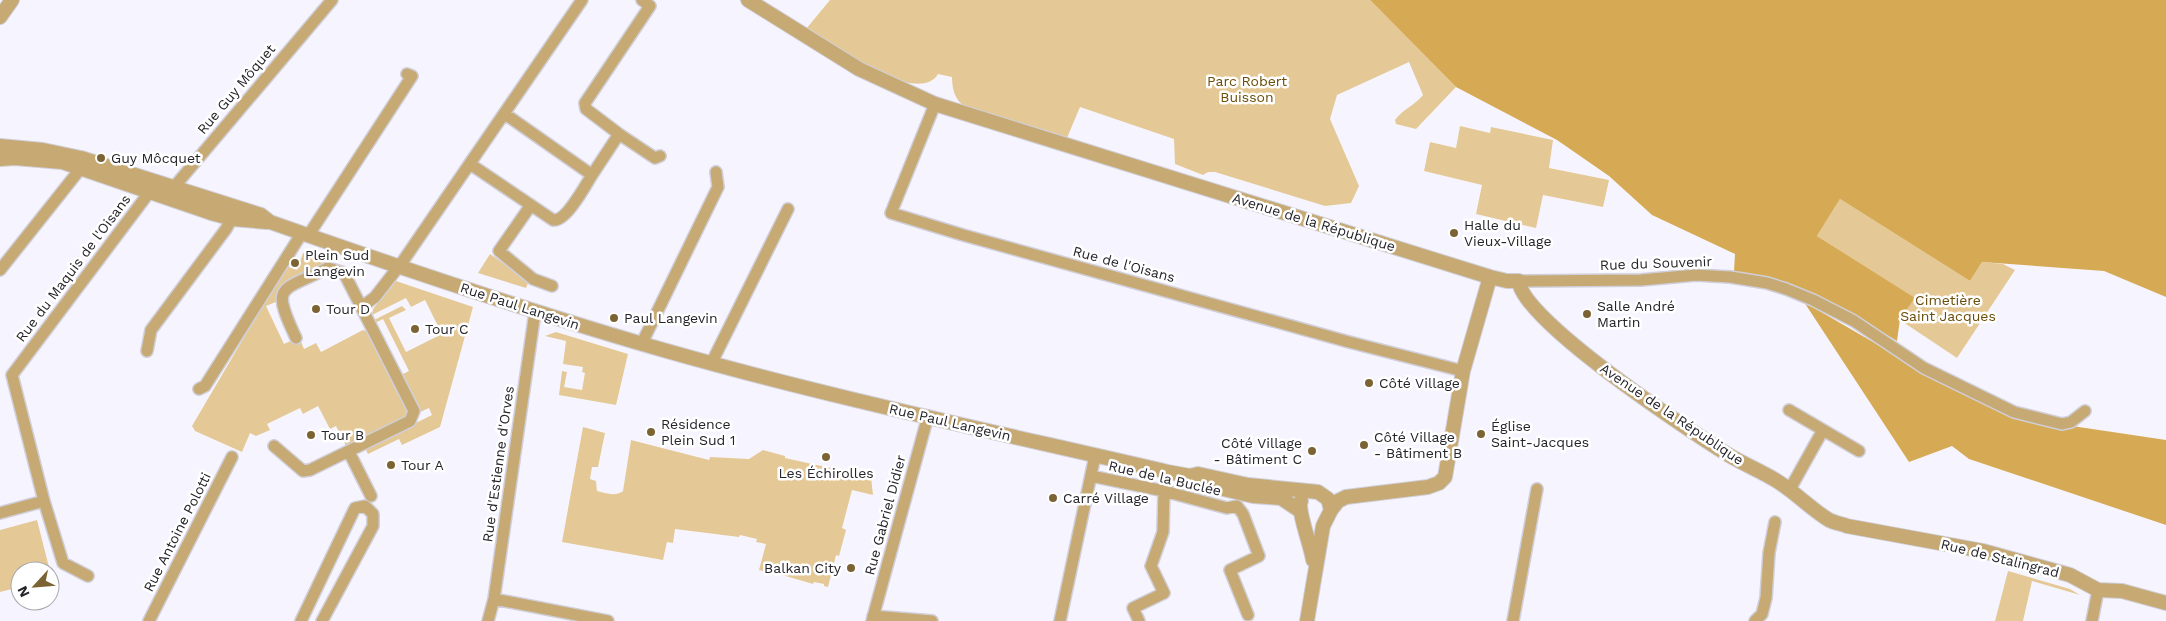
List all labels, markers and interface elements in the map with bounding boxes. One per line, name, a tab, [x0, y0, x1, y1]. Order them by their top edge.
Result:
street label: Rue Guy Môquet	[194, 41, 278, 137]
park label: Parc Robert Buisson	[1207, 73, 1287, 105]
place label: Guy Môcquet	[111, 150, 201, 166]
marker: Guy Môcquet	[95, 152, 107, 164]
street label: Avenue de la République	[1231, 190, 1397, 254]
street label: Rue du Maquis de l'Oisans	[12, 191, 134, 345]
place label: Halle du Vieux-Village	[1464, 217, 1551, 249]
marker: Halle du Vieux-Village	[1448, 227, 1460, 239]
street label: Rue de l'Oisans	[1071, 243, 1177, 285]
place label: Plein Sud Langevin	[305, 247, 369, 279]
street label: Rue du Souvenir	[1600, 253, 1713, 273]
marker: Plein Sud Langevin	[289, 257, 301, 269]
street label: Rue Paul Langevin	[458, 279, 582, 333]
park label: Cimetière Saint Jacques	[1900, 292, 1996, 324]
place label: Salle André Martin	[1597, 298, 1675, 330]
place label: Tour D	[326, 301, 370, 317]
marker: Tour D	[310, 303, 322, 315]
marker: Salle André Martin	[1581, 308, 1593, 320]
place label: Paul Langevin	[624, 310, 718, 326]
marker: Paul Langevin	[608, 312, 620, 324]
place label: Tour C	[425, 321, 469, 337]
marker: Tour C	[409, 323, 421, 335]
street label: Avenue de la République	[1597, 360, 1747, 468]
place label: Côté Village	[1379, 375, 1460, 391]
marker: Côté Village	[1363, 377, 1375, 389]
street label: Rue d'Estienne d'Orves	[479, 385, 517, 543]
street label: Rue Paul Langevin	[888, 400, 1012, 444]
place label: Résidence Plein Sud 1	[661, 416, 735, 448]
place label: Église Saint-Jacques	[1491, 418, 1589, 450]
marker: Résidence Plein Sud 1	[645, 426, 657, 438]
place label: Tour B	[321, 427, 364, 443]
marker: Église Saint-Jacques	[1475, 428, 1487, 440]
marker: Tour B	[305, 429, 317, 441]
place label: Côté Village - Bâtiment B	[1374, 429, 1462, 461]
place label: Côté Village - Bâtiment C	[1213, 435, 1302, 467]
marker: Côté Village - Bâtiment B	[1358, 439, 1370, 451]
marker: Côté Village - Bâtiment C	[1306, 445, 1318, 457]
marker: Les Échirolles	[820, 451, 832, 463]
street label: Rue Gabriel Didier	[861, 453, 909, 577]
place label: Tour A	[401, 457, 444, 473]
street label: Rue de la Buclée	[1107, 457, 1223, 499]
marker: Tour A	[385, 459, 397, 471]
place label: Les Échirolles	[778, 465, 874, 481]
street label: Rue Antoine Polotti	[140, 470, 214, 594]
place label: Carré Village	[1063, 490, 1149, 506]
marker: Carré Village	[1047, 492, 1059, 504]
street label: Rue de Stalingrad	[1939, 536, 2061, 580]
place label: Balkan City	[764, 560, 842, 576]
north arrow	[10, 561, 60, 611]
marker: Balkan City	[845, 562, 857, 574]
text: N	[14, 584, 33, 600]

